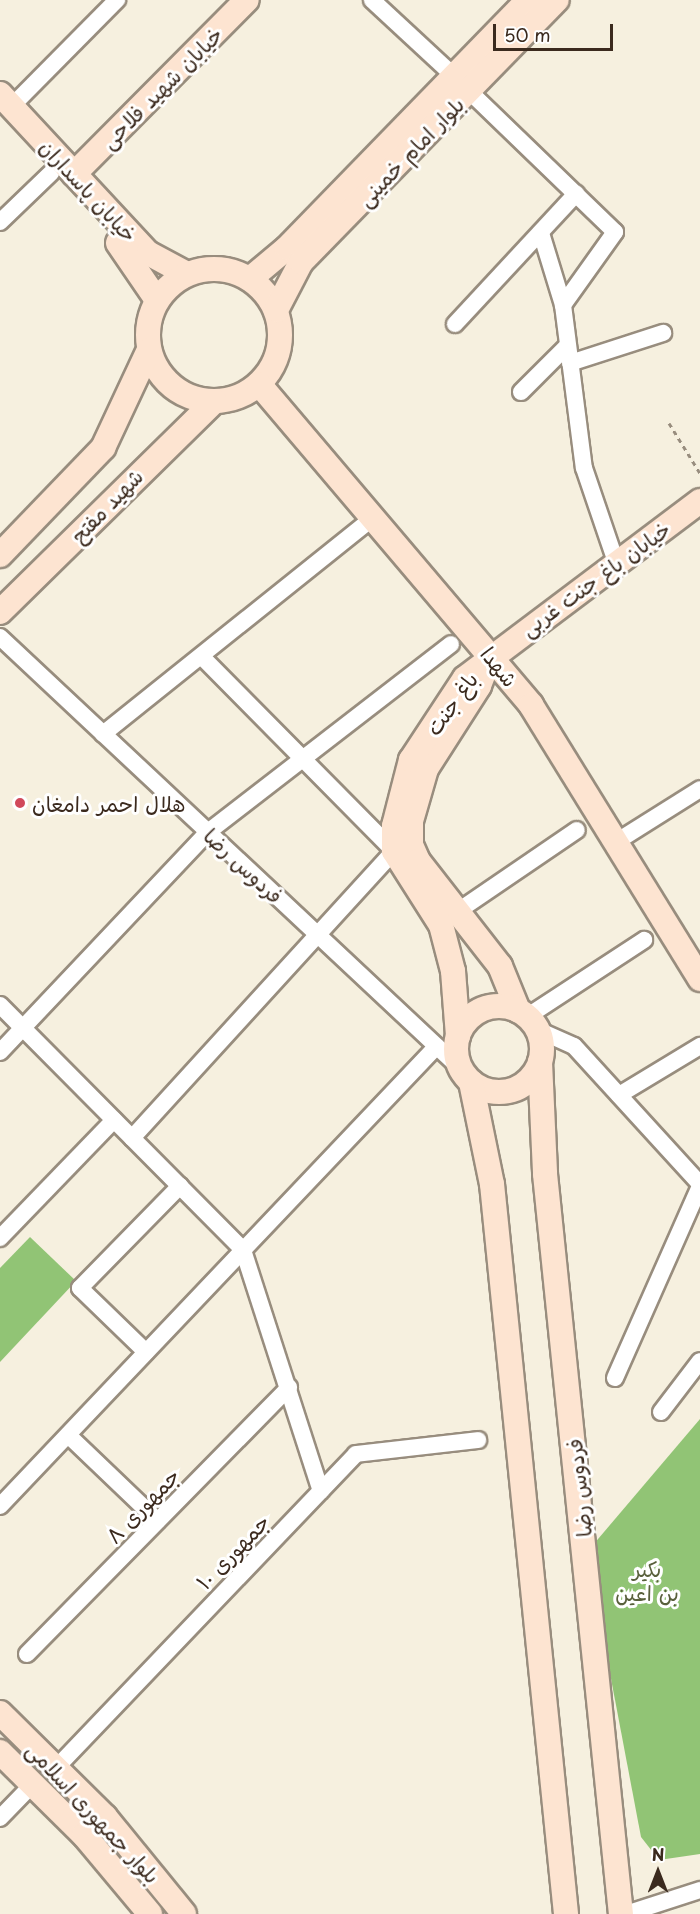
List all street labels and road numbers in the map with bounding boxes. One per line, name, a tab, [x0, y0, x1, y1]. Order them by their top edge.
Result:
street label: خیابان شهید فلاحی	[95, 21, 227, 153]
street label: بلوار امام خمینی	[352, 91, 468, 211]
street label: خیابان پاسداران	[35, 134, 143, 246]
street label: شهید مفتح	[65, 463, 147, 547]
street label: خیابان باغ جنت غربی	[515, 515, 675, 641]
street label: شهدا	[476, 641, 524, 691]
street label: باغ جنت	[420, 667, 482, 739]
street label: فردوس رضا	[199, 822, 289, 908]
street label: فردوس رضا	[560, 1438, 596, 1538]
street label: جمهوری ۸	[100, 1462, 184, 1548]
street label: جمهوری ۱۰	[190, 1508, 274, 1594]
street label: بلوار جمهوری اسلامی	[22, 1736, 166, 1888]

